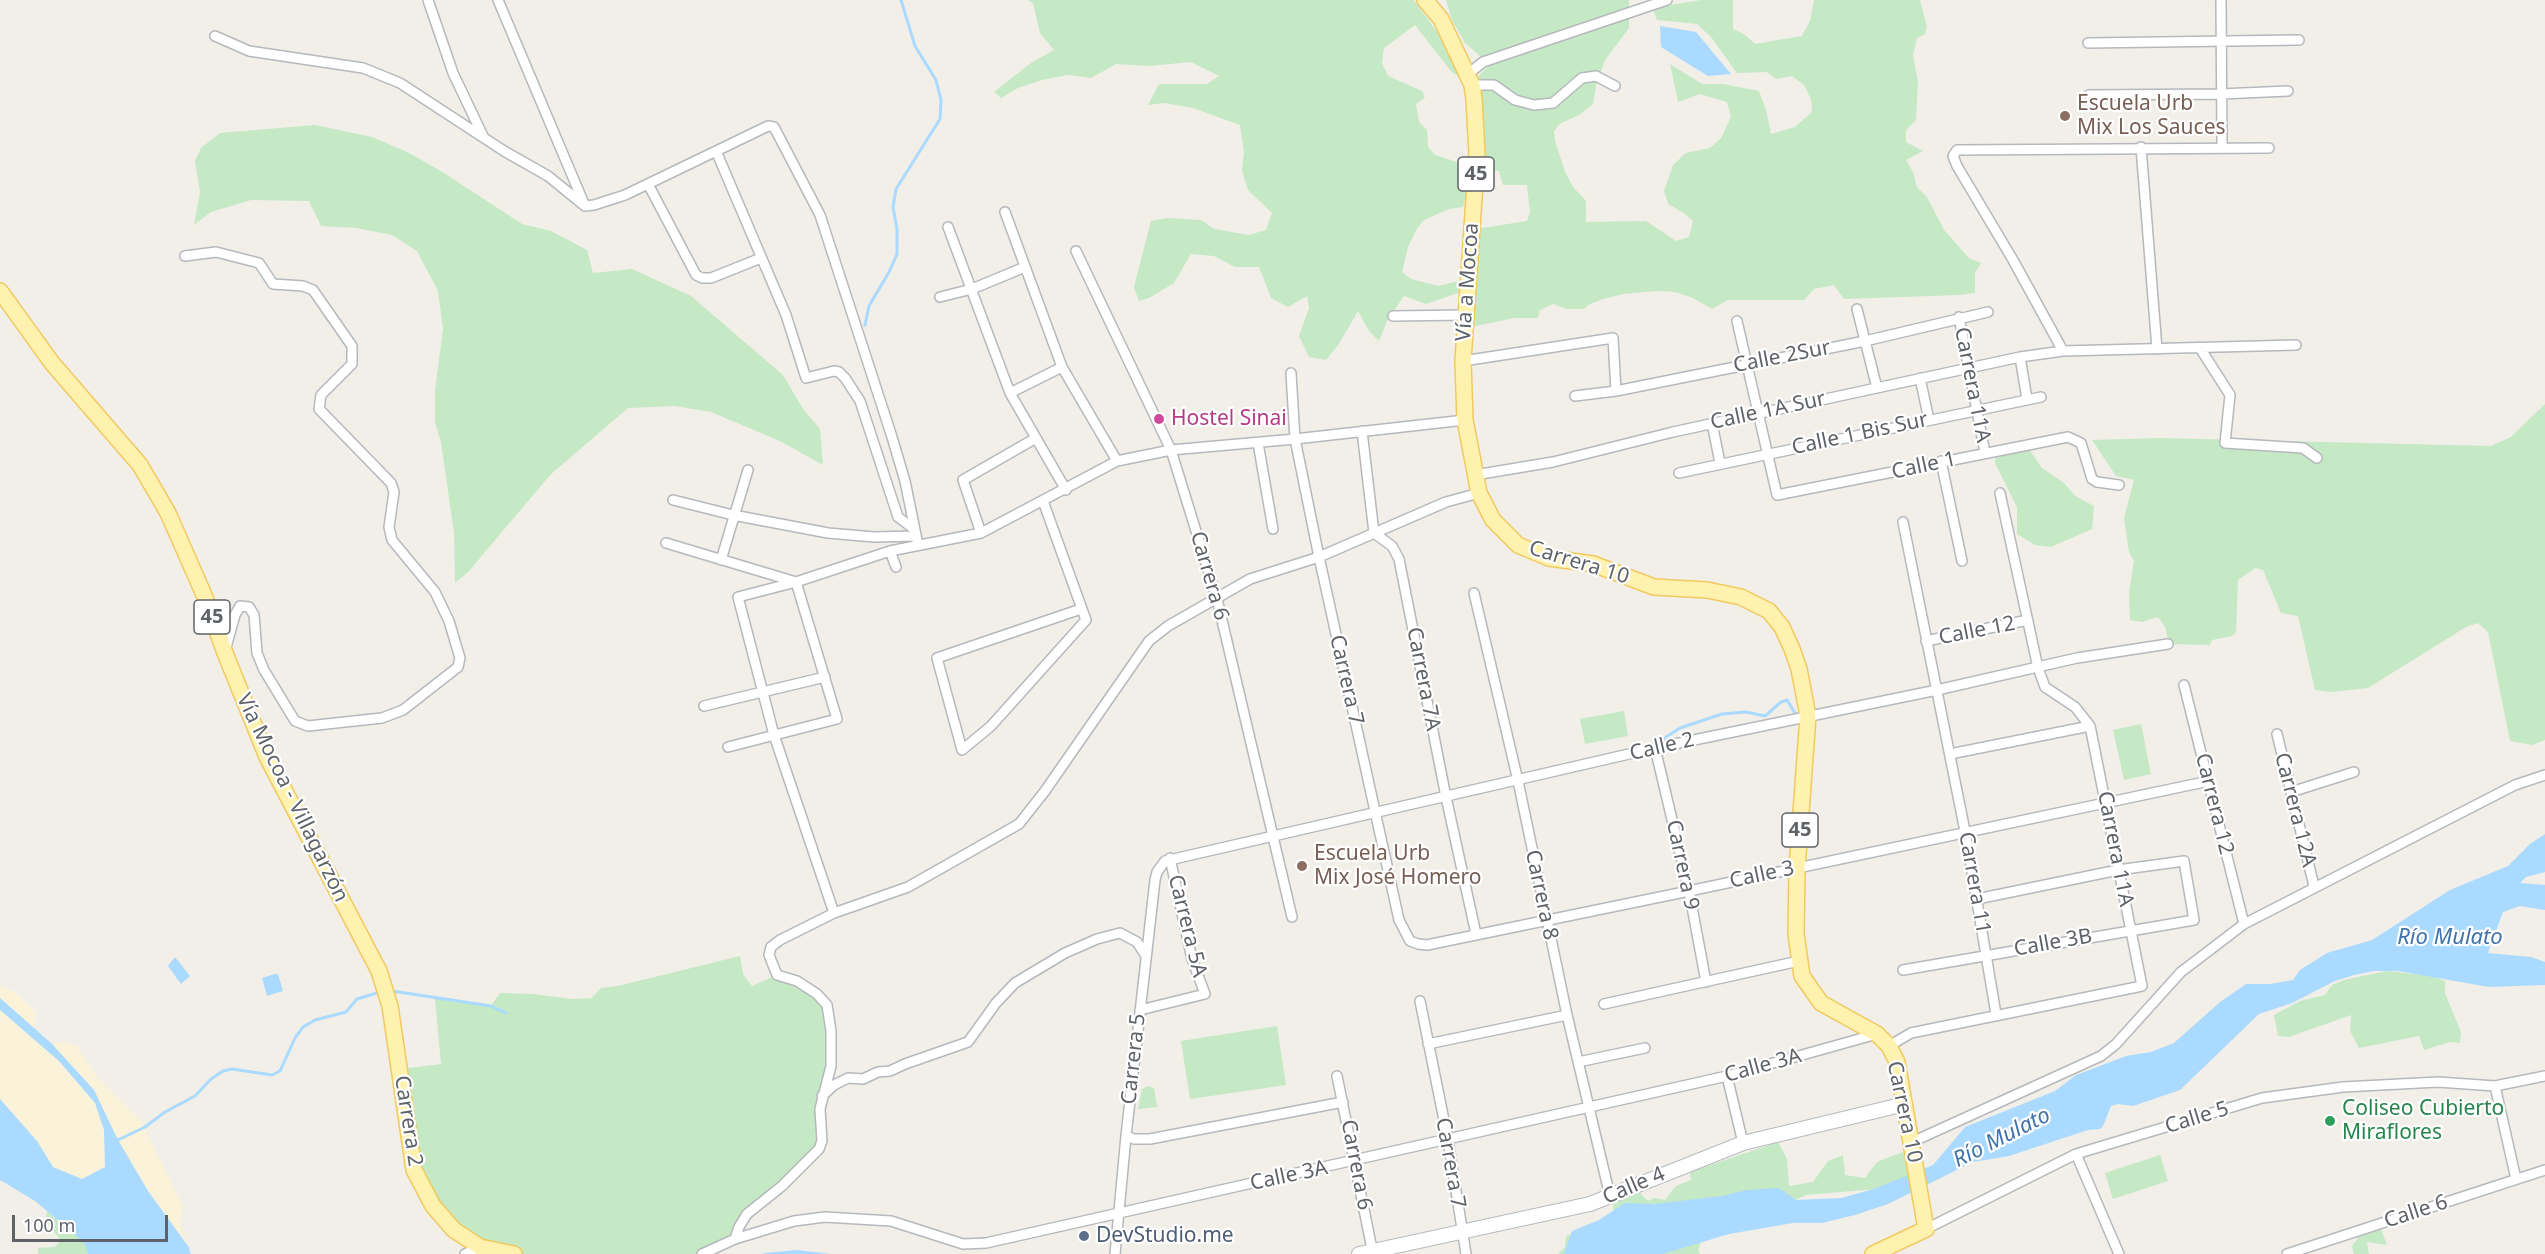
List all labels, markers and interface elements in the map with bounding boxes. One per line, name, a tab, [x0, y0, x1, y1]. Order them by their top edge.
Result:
place label: Escuela Urb Mix Los Sauces	[2077, 91, 2226, 141]
marker: Escuela Urb Mix Los Sauces	[2058, 109, 2072, 123]
road number: 45	[1458, 157, 1494, 191]
street label: Vía a Mocoa	[1451, 222, 1485, 342]
street label: Carrera 11A	[1948, 325, 1996, 445]
street label: Calle 2Sur	[1731, 335, 1833, 379]
street label: Calle 1A Sur	[1708, 386, 1828, 436]
place label: Hostel Sinai	[1171, 406, 1287, 432]
street label: Calle 1 Bis Sur	[1790, 407, 1930, 461]
marker: Hostel Sinai	[1152, 412, 1166, 426]
street label: Calle 1	[1889, 447, 1959, 485]
street label: Carrera 6	[1184, 529, 1234, 623]
street label: Carrera 10	[1526, 536, 1632, 590]
road number: 45	[194, 600, 230, 634]
street label: Calle 12	[1937, 611, 2017, 651]
street label: Carrera 7A	[1401, 625, 1445, 733]
street label: Carrera 7	[1323, 633, 1369, 727]
street label: Vía Mocoa - Villagarzón	[231, 690, 353, 906]
street label: Calle 2	[1627, 727, 1697, 767]
street label: Carrera 12A	[2269, 750, 2321, 870]
street label: Carrera 12	[2189, 751, 2239, 857]
street label: Carrera 11A	[2091, 789, 2139, 909]
road number: 45	[1782, 813, 1818, 847]
street label: Carrera 9	[1660, 818, 1704, 912]
street label: Carrera 11	[1953, 830, 1995, 936]
place label: Escuela Urb Mix José Homero	[1314, 841, 1482, 891]
street label: Carrera 8	[1519, 848, 1563, 942]
street label: Calle 3	[1727, 856, 1797, 894]
marker: Escuela Urb Mix José Homero	[1295, 859, 1309, 873]
street label: Carrera 5A	[1162, 872, 1212, 980]
street label: Calle 3B	[2012, 924, 2094, 962]
water label: Río Mulato	[2397, 925, 2503, 951]
street label: Carrera 5	[1117, 1012, 1151, 1106]
street label: Calle 3A	[1722, 1044, 1804, 1088]
street label: Carrera 10	[1881, 1059, 1927, 1165]
street label: Carrera 2	[388, 1074, 428, 1168]
street label: Calle 5	[2162, 1096, 2232, 1140]
place label: Coliseo Cubierto Miraflores	[2342, 1096, 2504, 1146]
water label: Río Mulato	[1949, 1102, 2055, 1174]
marker: Coliseo Cubierto Miraflores	[2323, 1114, 2337, 1128]
street label: Carrera 7	[1430, 1116, 1470, 1210]
street label: Carrera 6	[1335, 1118, 1377, 1212]
street label: Calle 3A	[1248, 1156, 1330, 1196]
street label: Calle 4	[1599, 1162, 1669, 1210]
street label: Calle 6	[2381, 1190, 2451, 1234]
scale bar	[15, 1203, 171, 1241]
text: 100 m	[23, 1213, 75, 1237]
place label: DevStudio.me	[1096, 1223, 1234, 1249]
marker: DevStudio.me	[1077, 1229, 1091, 1243]

